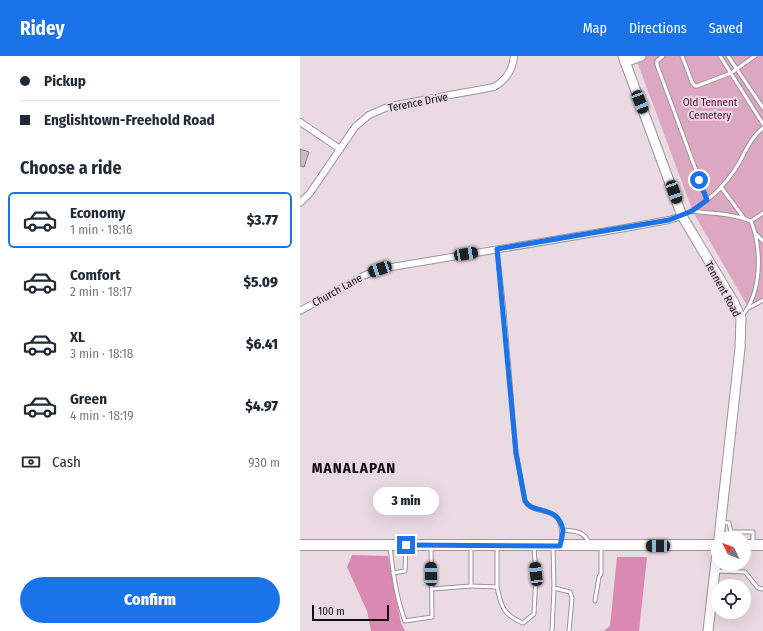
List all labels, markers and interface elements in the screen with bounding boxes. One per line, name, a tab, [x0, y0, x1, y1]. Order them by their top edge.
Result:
text: Ridey	[20, 17, 64, 40]
text: Map	[583, 20, 607, 37]
text: Directions	[629, 20, 687, 37]
text: Saved	[709, 20, 743, 37]
text: Pickup	[44, 72, 86, 90]
car	[630, 89, 650, 115]
street label: Terence Drive	[387, 90, 449, 115]
park label: Old Tennent Cemetery	[683, 96, 738, 122]
text: Englishtown-Freehold Road	[44, 111, 215, 129]
text: Choose a ride	[20, 157, 122, 179]
route start	[690, 171, 708, 189]
car	[664, 179, 684, 205]
icon: car	[22, 202, 58, 238]
text: Economy	[70, 204, 125, 222]
text: $3.77	[247, 211, 278, 229]
text: 1 min · 18:16	[70, 222, 132, 237]
car	[453, 246, 479, 262]
car	[367, 259, 393, 279]
street label: Tennent Road	[702, 259, 743, 319]
icon: car	[22, 264, 58, 300]
text: Comfort	[70, 266, 121, 284]
street label: Church Lane	[310, 271, 364, 309]
text: $5.09	[244, 273, 278, 291]
text: 2 min · 18:17	[70, 284, 132, 299]
icon: car	[22, 326, 58, 362]
text: XL	[70, 328, 85, 346]
text: $6.41	[246, 335, 278, 353]
text: 3 min · 18:18	[70, 346, 133, 361]
icon: car	[22, 388, 58, 424]
text: Green	[70, 390, 107, 408]
text: $4.97	[245, 397, 278, 415]
text: 4 min · 18:19	[70, 408, 134, 423]
icon: cash	[20, 451, 42, 473]
text: Cash	[52, 453, 81, 471]
text: 930 m	[248, 455, 280, 470]
district label: MANALAPAN	[312, 459, 396, 477]
callout: 3 min	[373, 487, 439, 515]
text: 3 min	[392, 493, 420, 508]
north arrow	[711, 531, 751, 571]
map controls	[711, 531, 751, 619]
route end	[397, 536, 415, 554]
car	[646, 540, 670, 552]
car	[529, 561, 543, 587]
car	[425, 562, 437, 586]
button: Confirm	[20, 577, 280, 623]
button: locate	[711, 579, 751, 619]
scale bar	[312, 603, 389, 622]
text: 100 m	[318, 605, 345, 618]

